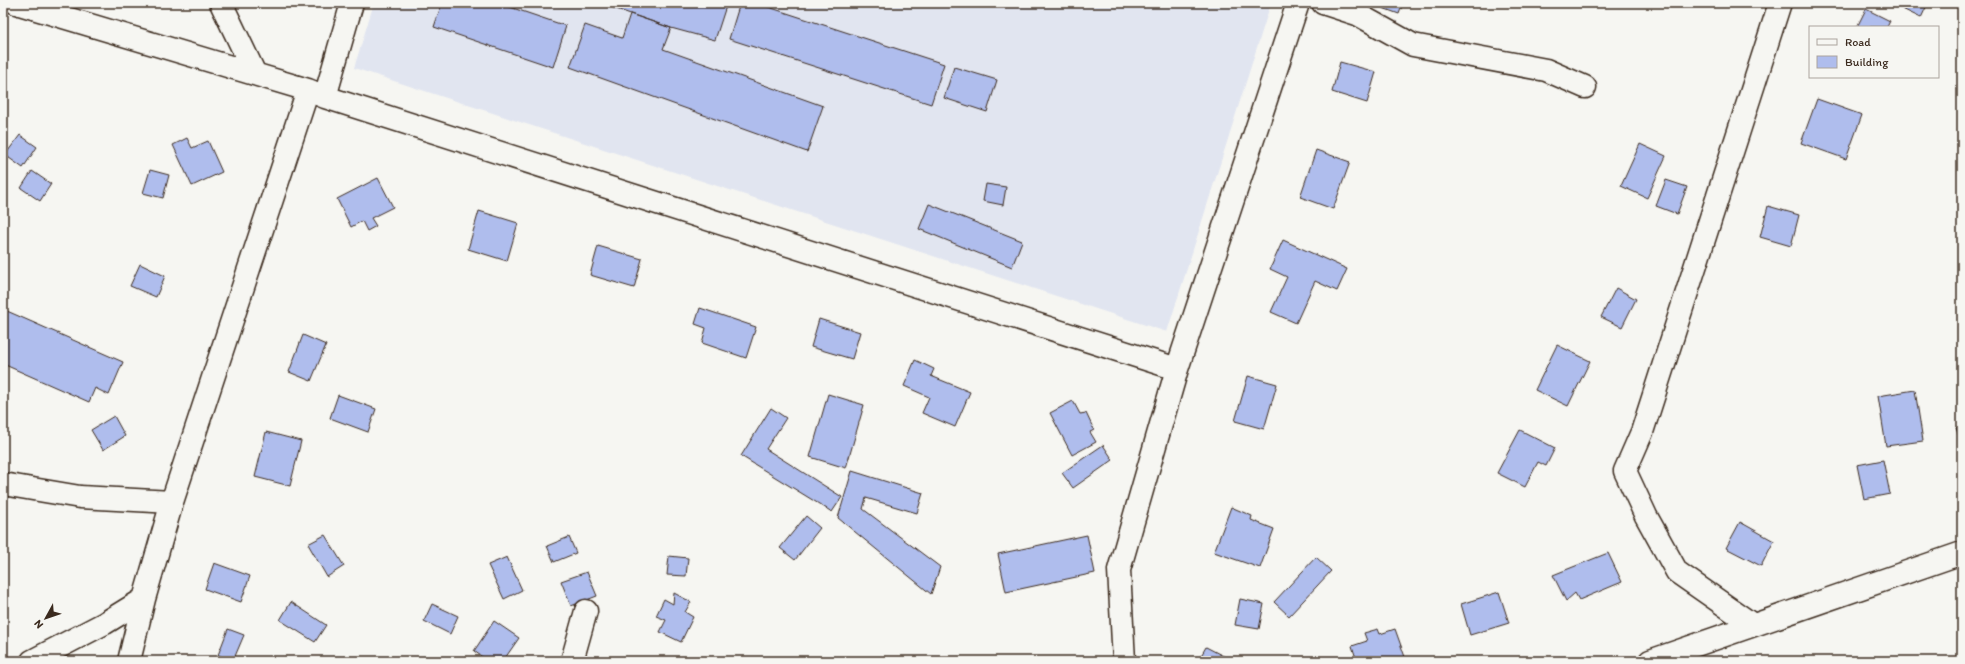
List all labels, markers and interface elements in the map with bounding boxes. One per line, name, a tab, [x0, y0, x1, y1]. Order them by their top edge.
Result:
legend	[1809, 26, 1939, 78]
text: Road	[1845, 35, 1871, 49]
text: Building	[1845, 55, 1889, 69]
north arrow	[26, 598, 66, 638]
text: N	[31, 617, 46, 631]

